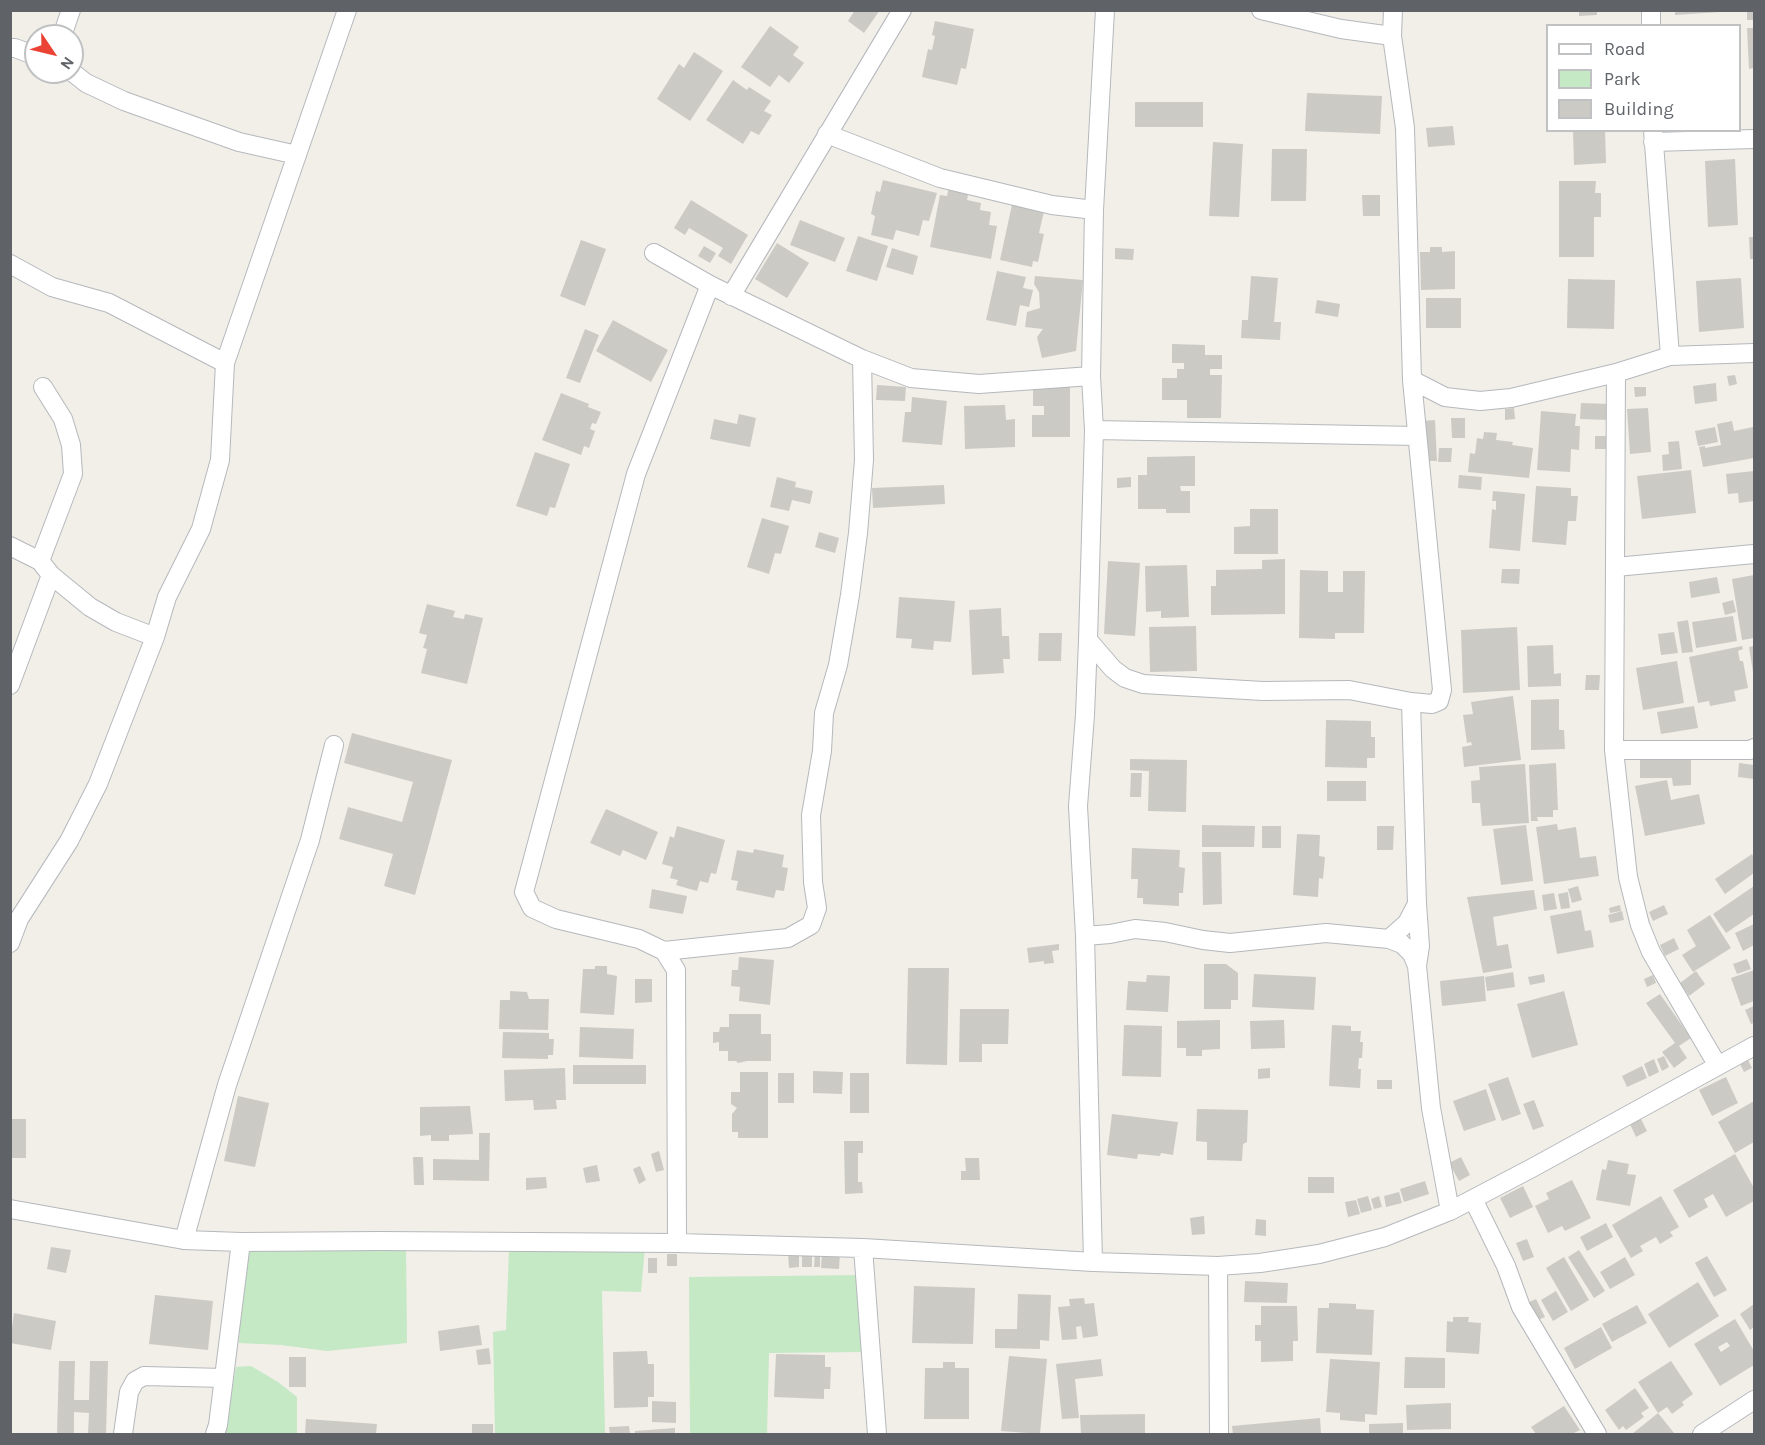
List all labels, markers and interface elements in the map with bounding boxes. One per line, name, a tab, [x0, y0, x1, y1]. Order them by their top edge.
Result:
north arrow	[24, 24, 84, 84]
legend	[1546, 24, 1741, 132]
text: Road	[1604, 38, 1645, 60]
text: N	[56, 53, 79, 74]
text: Park	[1604, 68, 1641, 90]
text: Building	[1604, 98, 1674, 120]

